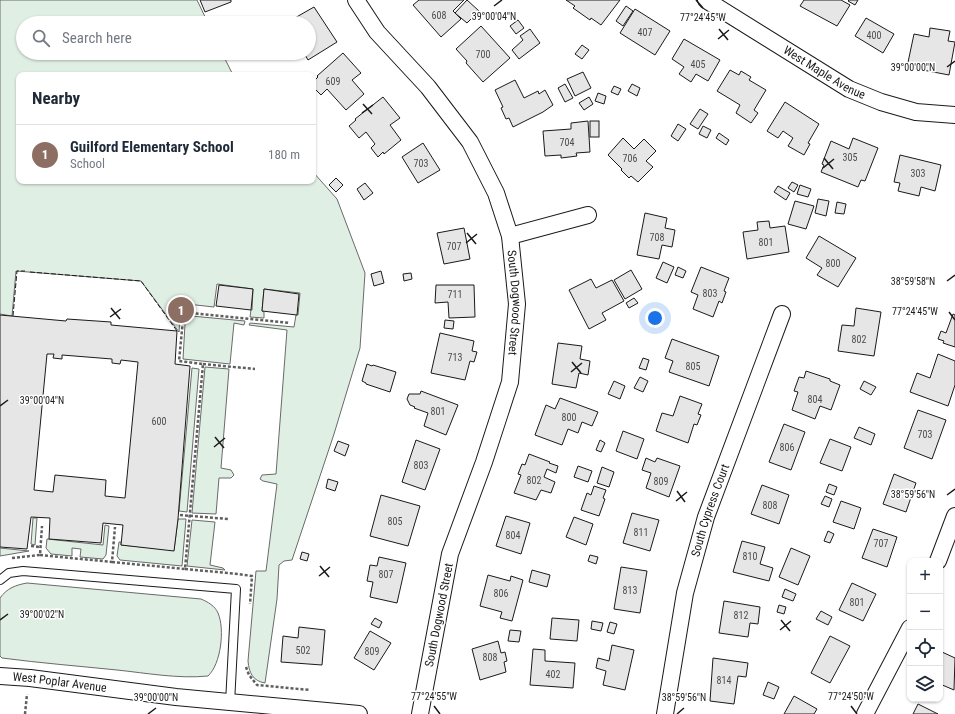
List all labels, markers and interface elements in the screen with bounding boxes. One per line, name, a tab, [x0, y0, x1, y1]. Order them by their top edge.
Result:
house number: 608	[432, 10, 446, 21]
text: 39°00'04"N	[472, 11, 516, 22]
text: 77°24'45"W	[680, 12, 726, 23]
search box	[16, 16, 316, 60]
icon: search	[30, 27, 52, 49]
house number: 407	[638, 27, 652, 38]
text: Search here	[62, 29, 132, 47]
house number: 400	[867, 30, 881, 41]
street label: West Maple Avenue	[781, 43, 868, 102]
house number: 700	[476, 49, 490, 60]
house number: 405	[691, 59, 705, 70]
text: 39°00'00"N	[891, 62, 935, 73]
house number: 609	[326, 76, 340, 87]
text: Nearby	[32, 88, 80, 108]
house number: 704	[560, 137, 574, 148]
text: Guilford Elementary School	[70, 138, 234, 156]
text: 1	[42, 147, 48, 162]
text: 180 m	[268, 147, 300, 162]
house number: 305	[843, 152, 857, 163]
house number: 706	[623, 153, 637, 164]
text: School	[70, 156, 105, 171]
house number: 703	[414, 158, 428, 169]
house number: 303	[911, 168, 925, 179]
house number: 708	[650, 232, 664, 243]
house number: 801	[759, 237, 773, 248]
house number: 707	[447, 241, 461, 252]
street label: South Dogwood Street	[504, 249, 524, 356]
house number: 800	[826, 258, 840, 269]
text: 38°59'58"N	[891, 276, 935, 287]
house number: 803	[703, 288, 717, 299]
house number: 711	[448, 289, 462, 300]
pin: 1	[168, 295, 194, 325]
text: 77°24'45"W	[892, 306, 938, 317]
your location	[645, 308, 665, 328]
house number: 802	[852, 334, 866, 345]
house number: 713	[448, 352, 462, 363]
house number: 805	[686, 361, 700, 372]
house number: 804	[808, 394, 822, 405]
text: 39°00'04"N	[20, 395, 64, 406]
house number: 801	[431, 406, 445, 417]
house number: 800	[562, 412, 576, 423]
house number: 600	[152, 416, 166, 427]
house number: 703	[918, 429, 932, 440]
house number: 806	[780, 442, 794, 453]
house number: 803	[414, 460, 428, 471]
street label: South Cypress Court	[688, 462, 732, 558]
house number: 802	[527, 475, 541, 486]
house number: 809	[654, 476, 668, 487]
text: 38°59'56"N	[891, 489, 935, 500]
house number: 808	[763, 500, 777, 511]
house number: 805	[388, 516, 402, 527]
house number: 811	[634, 527, 648, 538]
house number: 804	[506, 530, 520, 541]
house number: 707	[874, 538, 888, 549]
house number: 810	[743, 551, 757, 562]
map controls	[907, 558, 943, 702]
button: +	[907, 558, 943, 594]
street label: South Dogwood Street	[422, 561, 456, 668]
house number: 807	[379, 569, 393, 580]
house number: 813	[623, 585, 637, 596]
house number: 806	[494, 588, 508, 599]
button: −	[907, 594, 943, 630]
house number: 801	[850, 597, 864, 608]
text: 39°00'02"N	[20, 609, 64, 620]
house number: 812	[734, 610, 748, 621]
button: locate	[907, 630, 943, 666]
house number: 502	[296, 645, 310, 656]
house number: 809	[365, 646, 379, 657]
house number: 808	[483, 652, 497, 663]
button: layers	[907, 666, 943, 702]
house number: 402	[546, 669, 560, 680]
street label: West Poplar Avenue	[12, 670, 108, 695]
house number: 814	[717, 675, 731, 686]
text: 77°24'55"W	[411, 691, 457, 702]
text: 77°24'50"W	[828, 691, 874, 702]
text: 39°00'00"N	[134, 692, 178, 703]
text: 38°59'56"N	[662, 692, 706, 703]

